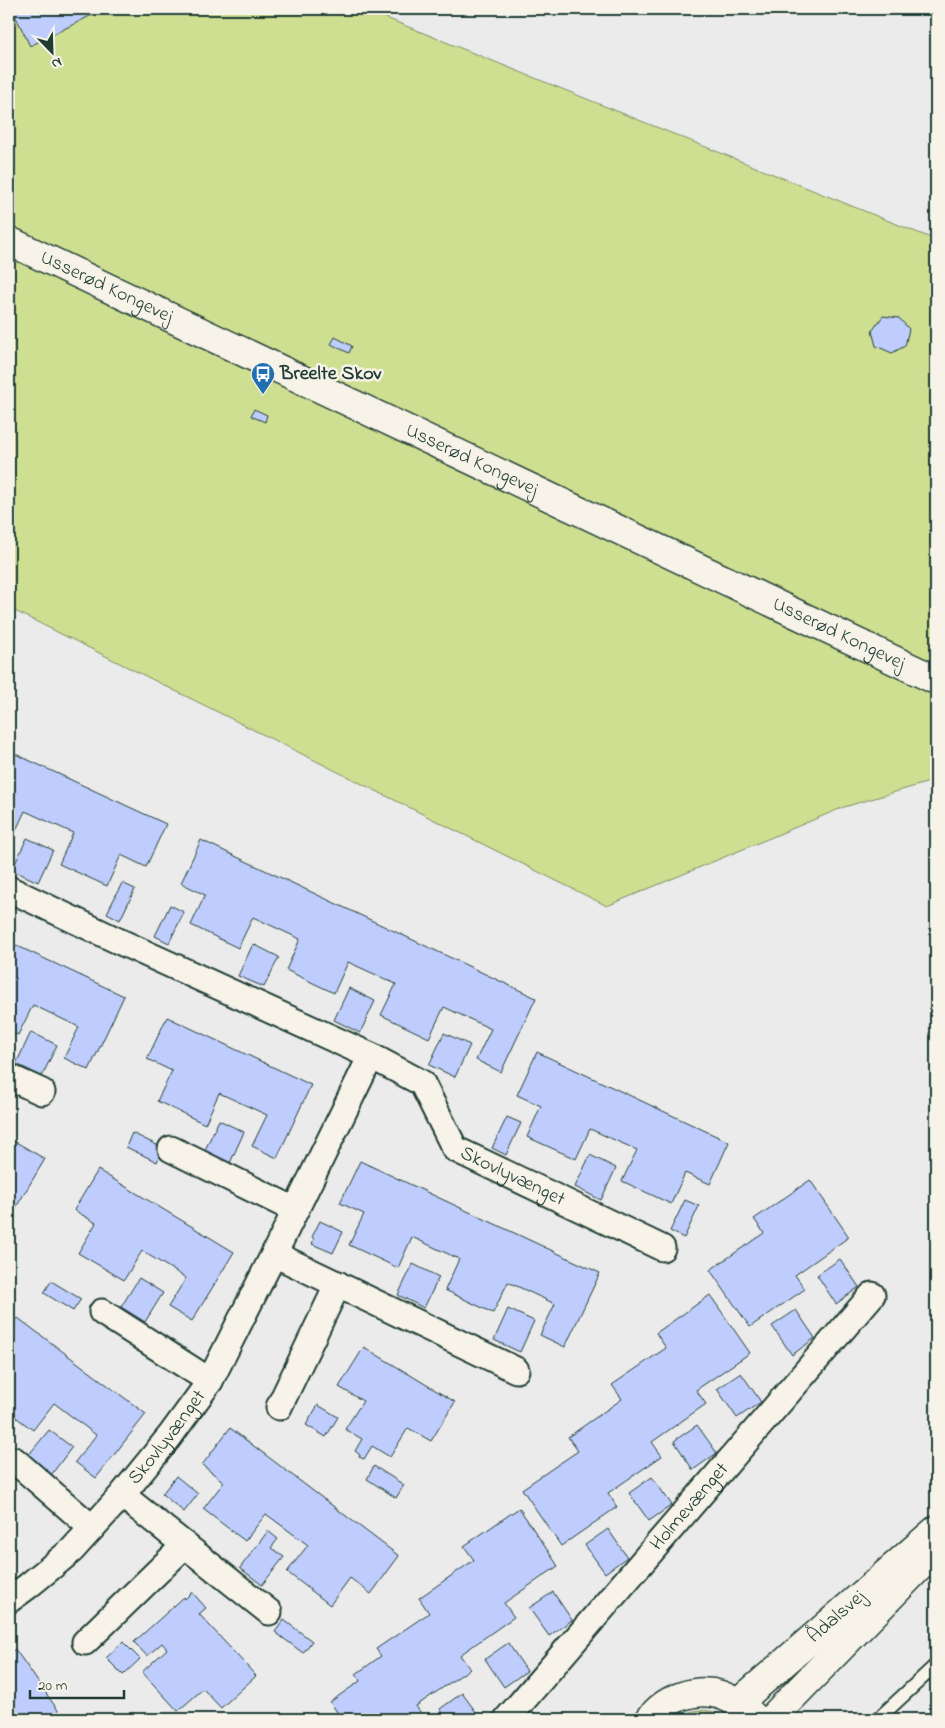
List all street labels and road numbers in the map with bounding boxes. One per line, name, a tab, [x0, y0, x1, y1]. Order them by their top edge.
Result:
street label: Usserød Kongevej	[35, 243, 179, 332]
street label: Usserød Kongevej	[400, 416, 544, 505]
street label: Usserød Kongevej	[767, 590, 911, 678]
street label: Skovlyvænget	[455, 1139, 570, 1214]
street label: Skovlyvænget	[121, 1384, 214, 1491]
street label: Holmevænget	[643, 1456, 736, 1557]
street label: Ådalsvej	[801, 1582, 873, 1651]

